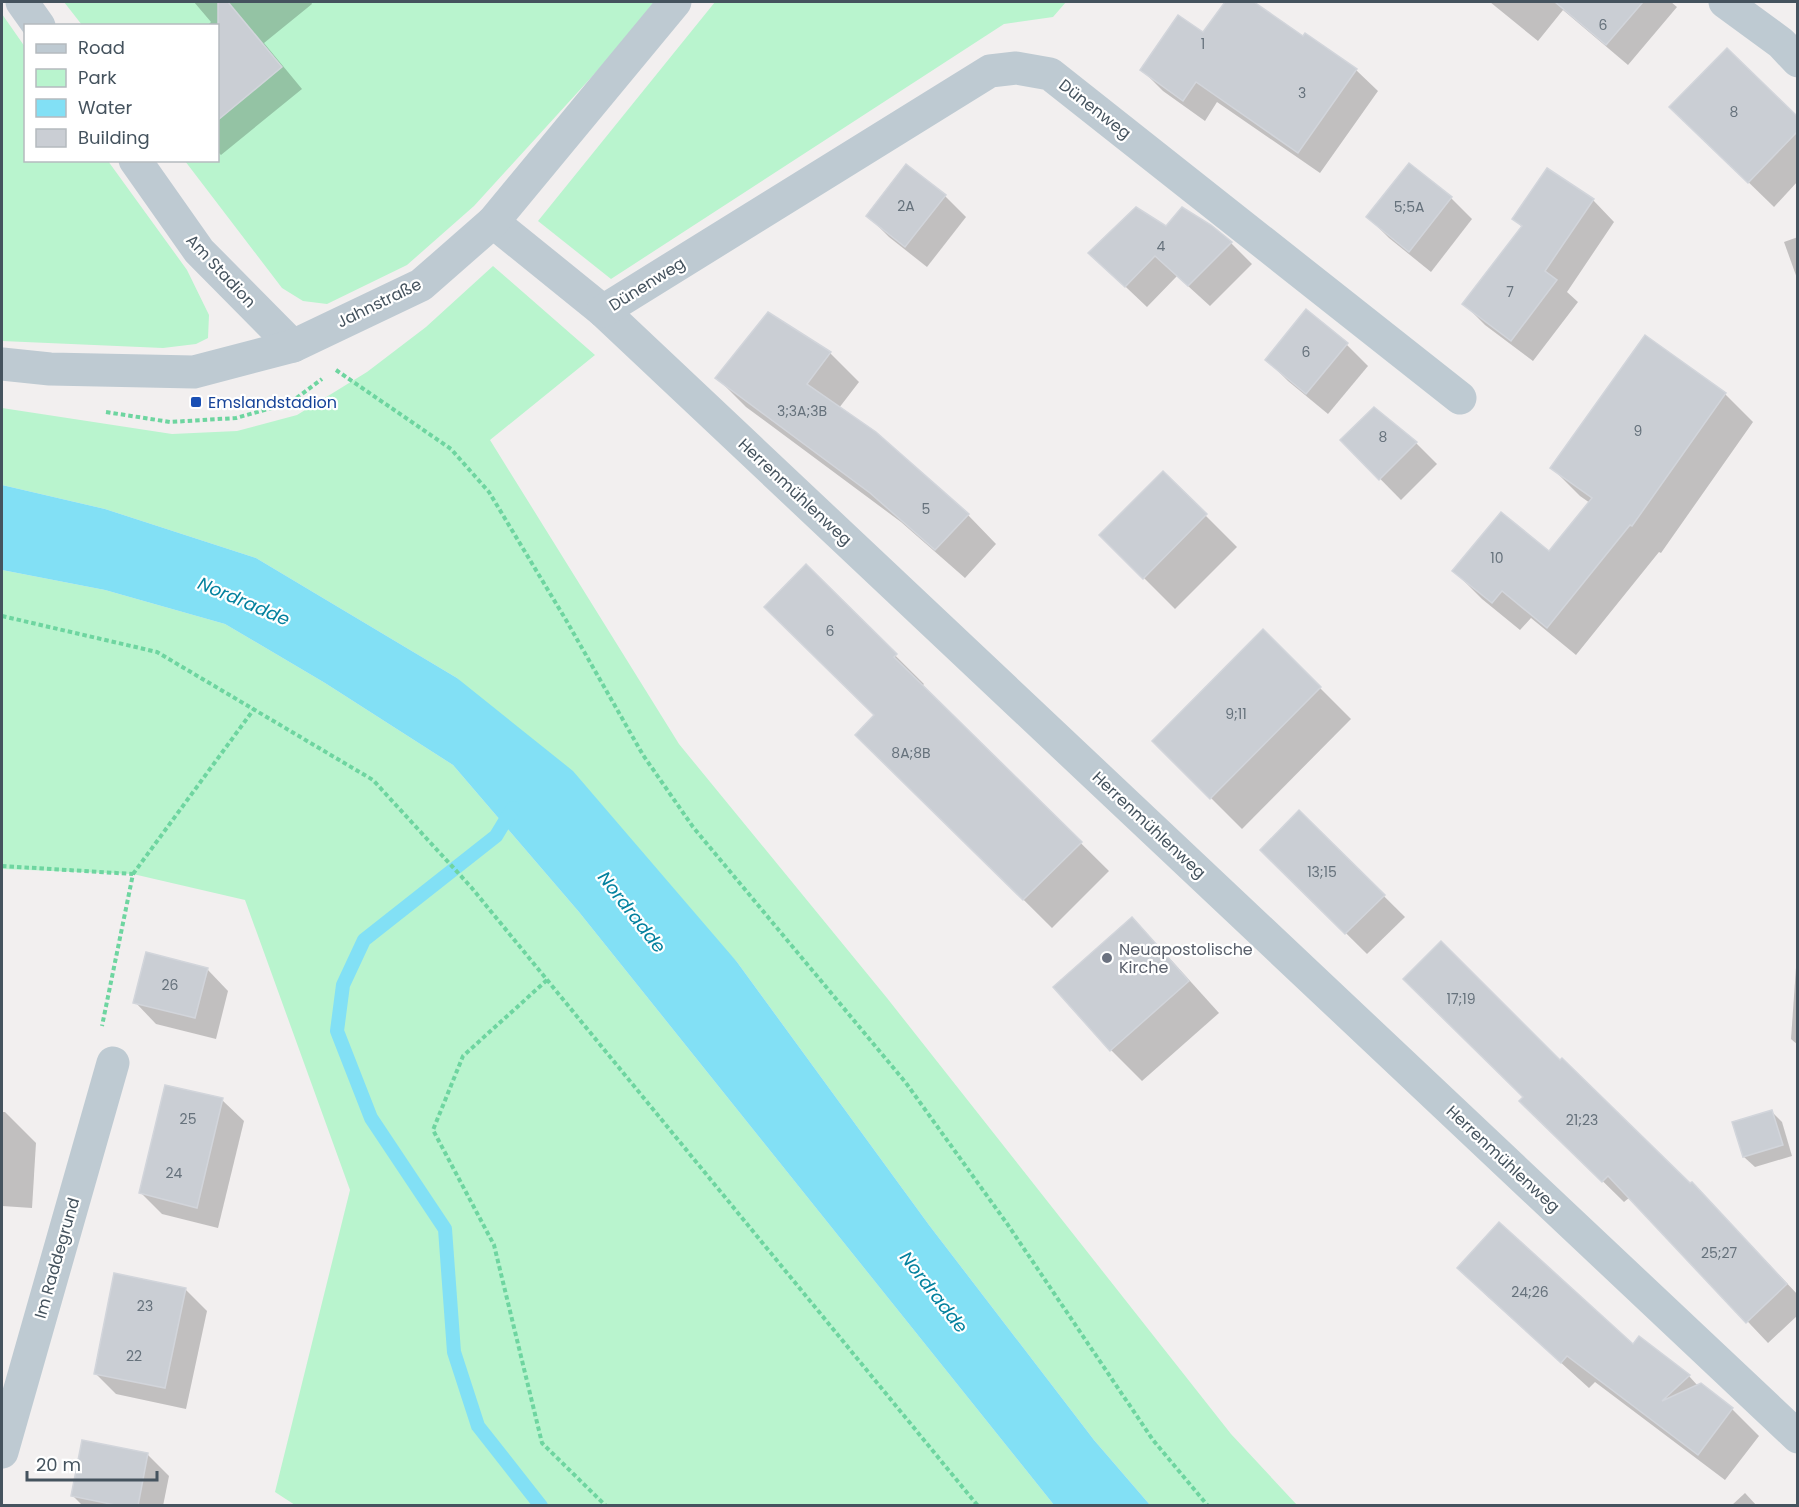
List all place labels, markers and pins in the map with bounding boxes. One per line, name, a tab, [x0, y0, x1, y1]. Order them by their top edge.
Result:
place label: Emslandstadion	[208, 391, 337, 414]
marker: Emslandstadion	[189, 395, 203, 409]
place label: Neuapostolische Kirche	[1119, 938, 1253, 979]
marker: Neuapostolische Kirche	[1100, 951, 1114, 965]

